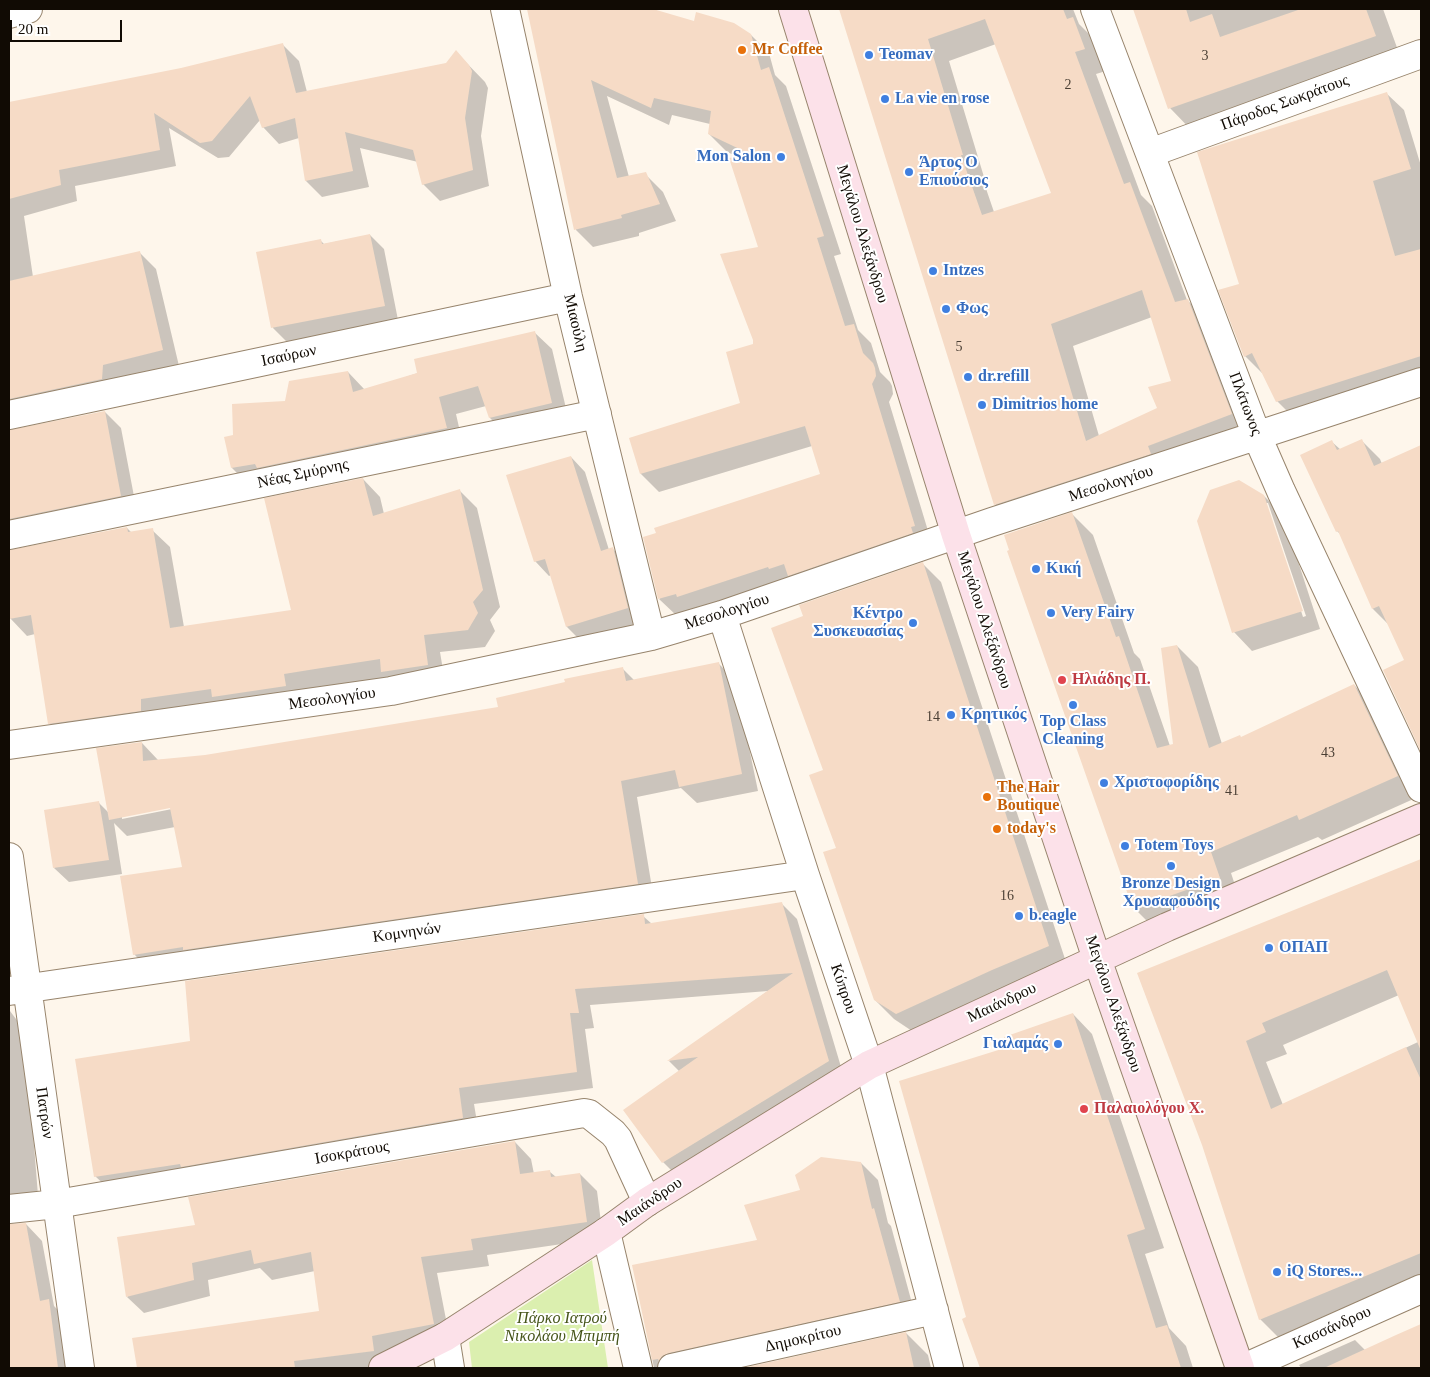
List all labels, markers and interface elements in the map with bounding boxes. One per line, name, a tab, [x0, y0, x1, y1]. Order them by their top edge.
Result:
scale bar	[12, 10, 125, 42]
text: 20 m	[18, 21, 48, 37]
place label: Mr Coffee	[752, 40, 823, 60]
marker: Mr Coffee	[736, 44, 748, 56]
place label: Teomav	[879, 45, 933, 65]
house number: 3	[1202, 48, 1208, 64]
marker: Teomav	[863, 49, 875, 61]
street label: Πάροδος Σωκράτους	[1218, 71, 1352, 135]
house number: 2	[1064, 77, 1072, 93]
place label: La vie en rose	[895, 89, 989, 109]
marker: La vie en rose	[879, 93, 891, 105]
place label: Mon Salon	[697, 147, 771, 167]
marker: Mon Salon	[775, 151, 787, 163]
place label: Άρτος Ο Επιούσιος	[919, 153, 988, 191]
street label: Μεγάλου Αλεξάνδρου	[832, 162, 892, 306]
marker: Άρτος Ο Επιούσιος	[903, 166, 915, 178]
place label: Intzes	[943, 261, 984, 281]
marker: Intzes	[927, 265, 939, 277]
street label: Μιαούλη	[559, 292, 591, 354]
place label: Φως	[956, 299, 988, 319]
marker: Φως	[940, 303, 952, 315]
house number: 5	[956, 339, 962, 355]
street label: Ισαύρων	[260, 341, 318, 371]
place label: dr.refill	[978, 367, 1029, 387]
street label: Πλάτωνος	[1224, 370, 1266, 438]
marker: dr.refill	[962, 371, 974, 383]
place label: Dimitrios home	[992, 395, 1098, 415]
marker: Dimitrios home	[976, 399, 988, 411]
street label: Νέας Σμύρνης	[256, 455, 350, 493]
street label: Μεσολογγίου	[1066, 461, 1156, 507]
street label: Μεγάλου Αλεξάνδρου	[953, 549, 1015, 691]
place label: Κική	[1046, 559, 1081, 579]
marker: Κική	[1030, 563, 1042, 575]
street label: Μεσολογγίου	[682, 589, 772, 635]
place label: Very Fairy	[1061, 603, 1135, 623]
place label: Κέντρο Συσκευασίας	[813, 604, 903, 642]
marker: Very Fairy	[1045, 607, 1057, 619]
marker: Κέντρο Συσκευασίας	[907, 617, 919, 629]
place label: Ηλιάδης Π.	[1072, 670, 1151, 690]
marker: Ηλιάδης Π.	[1056, 674, 1068, 686]
street label: Μεσολογγίου	[287, 683, 377, 715]
marker: Top Class Cleaning	[1067, 699, 1079, 711]
place label: Κρητικός	[961, 705, 1027, 725]
house number: 14	[926, 709, 940, 725]
marker: Κρητικός	[945, 709, 957, 721]
place label: Top Class Cleaning	[1040, 712, 1106, 750]
house number: 43	[1321, 745, 1335, 761]
place label: Χριστοφορίδης	[1114, 773, 1219, 793]
marker: Χριστοφορίδης	[1098, 777, 1110, 789]
place label: The Hair Boutique	[997, 778, 1060, 816]
house number: 41	[1225, 783, 1239, 799]
marker: The Hair Boutique	[981, 791, 993, 803]
place label: today's	[1007, 819, 1056, 839]
marker: today's	[991, 823, 1003, 835]
place label: Totem Toys	[1135, 836, 1213, 856]
marker: Totem Toys	[1119, 840, 1131, 852]
marker: Bronze Design Χρυσαφούδης	[1165, 860, 1177, 872]
place label: Bronze Design Χρυσαφούδης	[1122, 874, 1220, 912]
house number: 16	[1000, 888, 1014, 904]
place label: b.eagle	[1029, 906, 1077, 926]
marker: b.eagle	[1013, 910, 1025, 922]
street label: Κομνηνών	[372, 919, 442, 947]
street label: Μεγάλου Αλεξάνδρου	[1081, 933, 1145, 1075]
place label: ΟΠΑΠ	[1279, 938, 1328, 958]
marker: ΟΠΑΠ	[1263, 942, 1275, 954]
street label: Κύπρου	[826, 962, 860, 1016]
street label: Μαιάνδρου	[964, 979, 1040, 1027]
place label: Γιαλαμάς	[983, 1034, 1048, 1054]
marker: Γιαλαμάς	[1052, 1038, 1064, 1050]
street label: Πατρών	[31, 1086, 57, 1140]
place label: Παλαιολόγου Χ.	[1094, 1099, 1204, 1119]
marker: Παλαιολόγου Χ.	[1078, 1103, 1090, 1115]
street label: Ισοκράτους	[313, 1137, 391, 1169]
street label: Μαιάνδρου	[614, 1173, 686, 1231]
place label: iQ Stores...	[1287, 1262, 1362, 1282]
marker: iQ Stores...	[1271, 1266, 1283, 1278]
street label: Κασσάνδρου	[1290, 1302, 1374, 1354]
park label: Πάρκο Ιατρού Νικολάου Μπιμπή	[504, 1309, 620, 1347]
street label: Δημοκρίτου	[763, 1321, 843, 1357]

